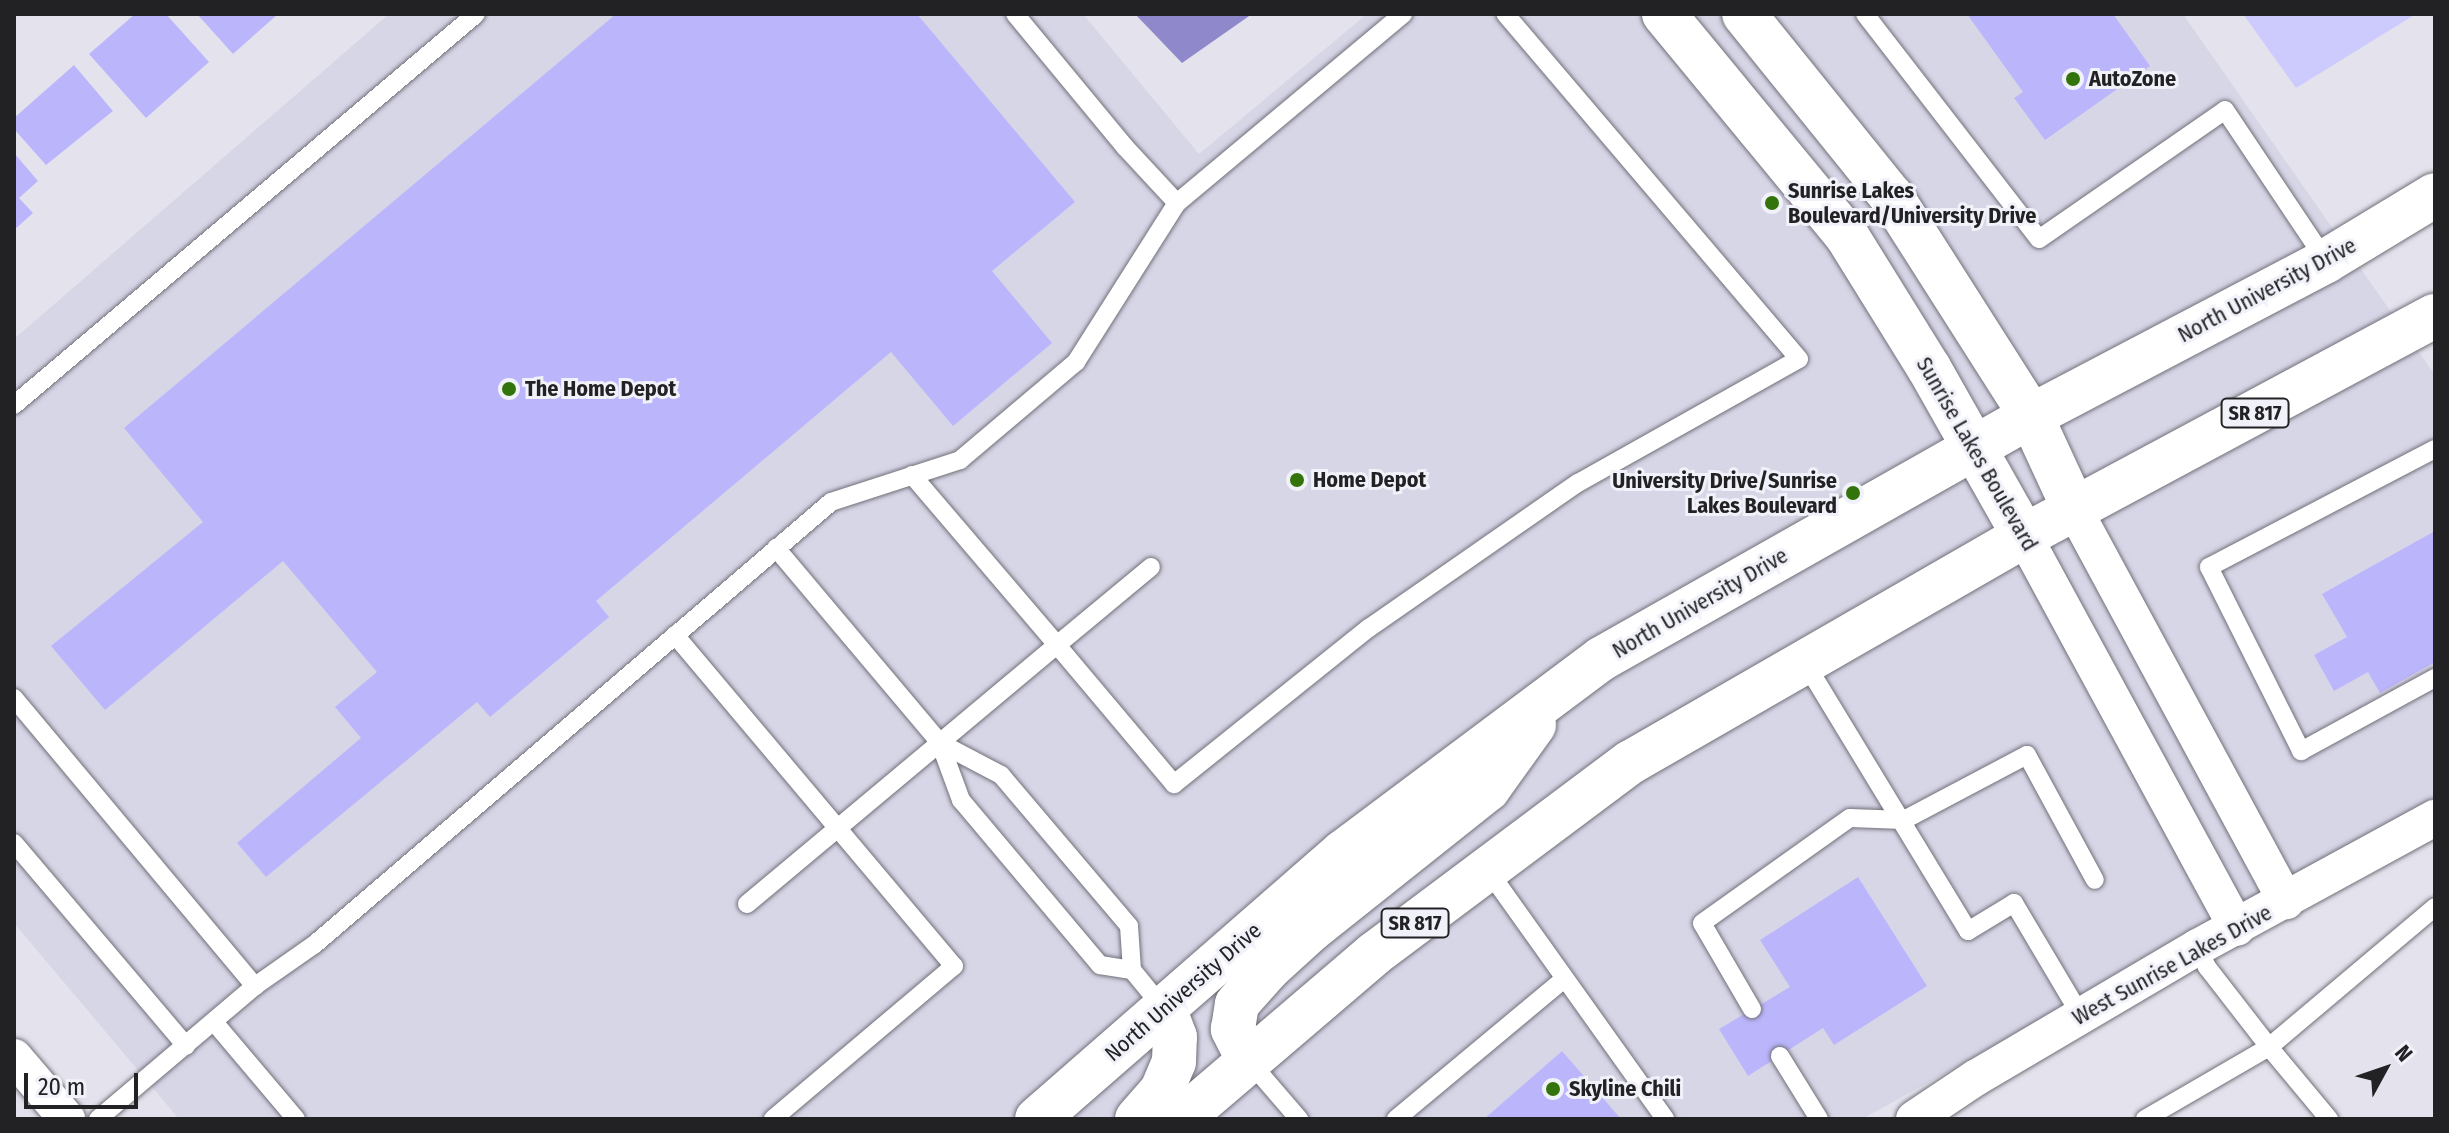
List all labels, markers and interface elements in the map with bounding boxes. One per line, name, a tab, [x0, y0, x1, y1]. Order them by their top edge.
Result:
place label: AutoZone	[2089, 66, 2176, 92]
marker: AutoZone	[2064, 70, 2082, 88]
place label: Sunrise Lakes Boulevard/University Drive	[1788, 177, 2036, 228]
marker: Sunrise Lakes Boulevard/University Drive	[1763, 194, 1781, 212]
street label: North University Drive	[2173, 232, 2361, 348]
street label: Sunrise Lakes Boulevard	[1911, 352, 2043, 556]
place label: The Home Depot	[525, 376, 676, 402]
marker: The Home Depot	[500, 380, 518, 398]
road number: SR 817	[2219, 397, 2291, 429]
place label: Home Depot	[1313, 467, 1426, 493]
place label: University Drive/Sunrise Lakes Boulevard	[1612, 467, 1837, 518]
marker: Home Depot	[1288, 471, 1306, 489]
marker: University Drive/Sunrise Lakes Boulevard	[1844, 484, 1862, 502]
street label: North University Drive	[1608, 542, 1792, 664]
street label: West Sunrise Lakes Drive	[2068, 899, 2276, 1031]
road number: SR 817	[1379, 907, 1451, 939]
street label: North University Drive	[1100, 917, 1266, 1067]
north arrow	[2345, 1029, 2425, 1109]
text: N	[2389, 1040, 2418, 1067]
scale bar	[28, 1057, 142, 1107]
text: 20 m	[38, 1073, 85, 1101]
place label: Skyline Chili	[1569, 1076, 1681, 1102]
marker: Skyline Chili	[1544, 1080, 1562, 1098]

